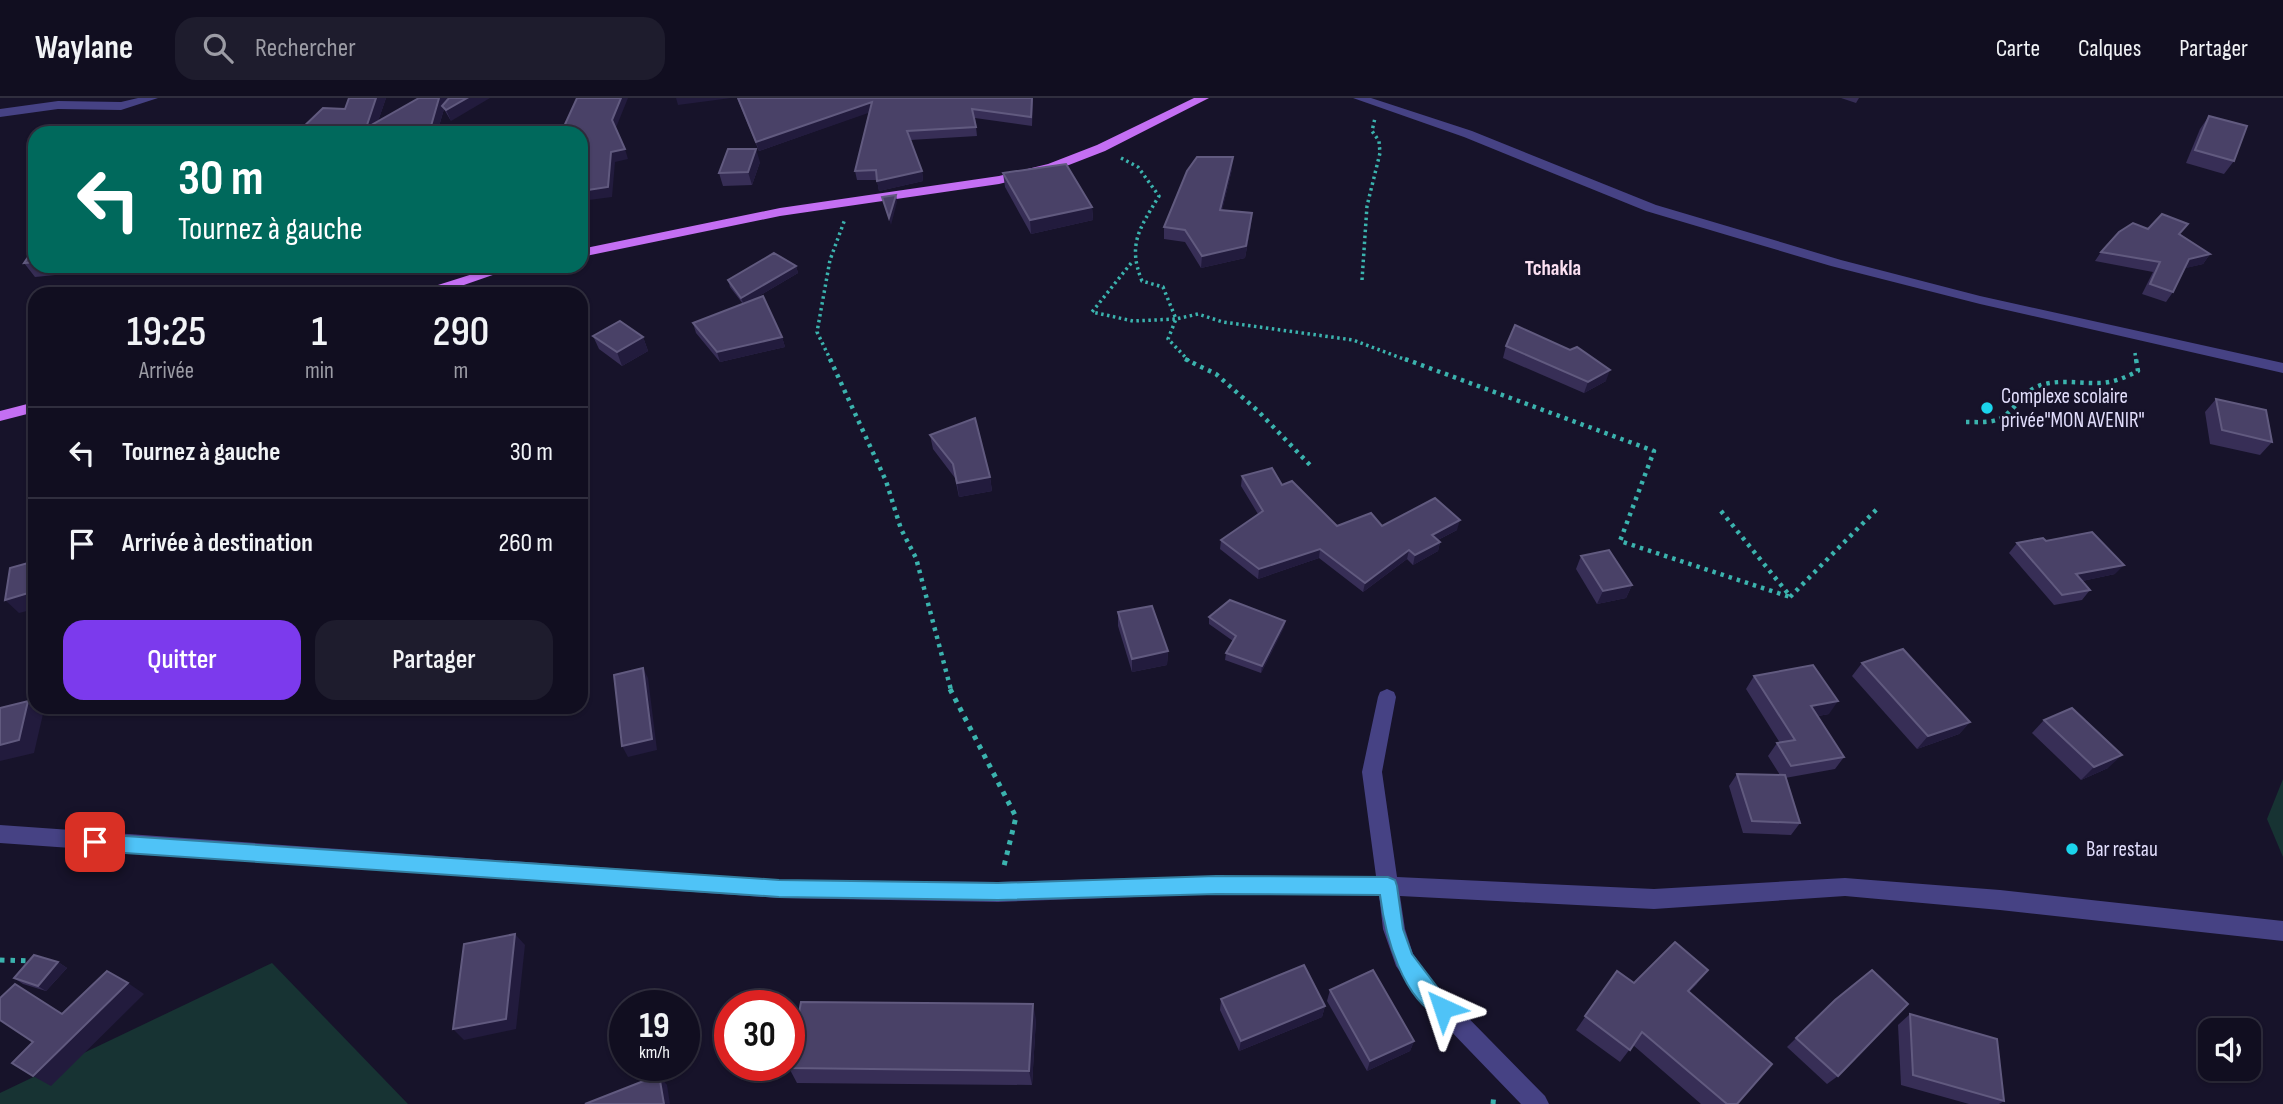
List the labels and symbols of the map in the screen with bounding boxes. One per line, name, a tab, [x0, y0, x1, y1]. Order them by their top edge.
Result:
district label: Tchakla	[1525, 256, 1581, 281]
place label: Complexe scolaire privée"MON AVENIR"	[2001, 384, 2145, 433]
marker: Complexe scolaire privée"MON AVENIR"	[1979, 400, 1995, 416]
pin	[65, 812, 125, 872]
place label: Bar restau	[2086, 837, 2158, 862]
marker: Bar restau	[2064, 841, 2080, 857]
position arrow	[1406, 971, 1480, 1045]
speed limit sign: 30	[714, 990, 805, 1081]

